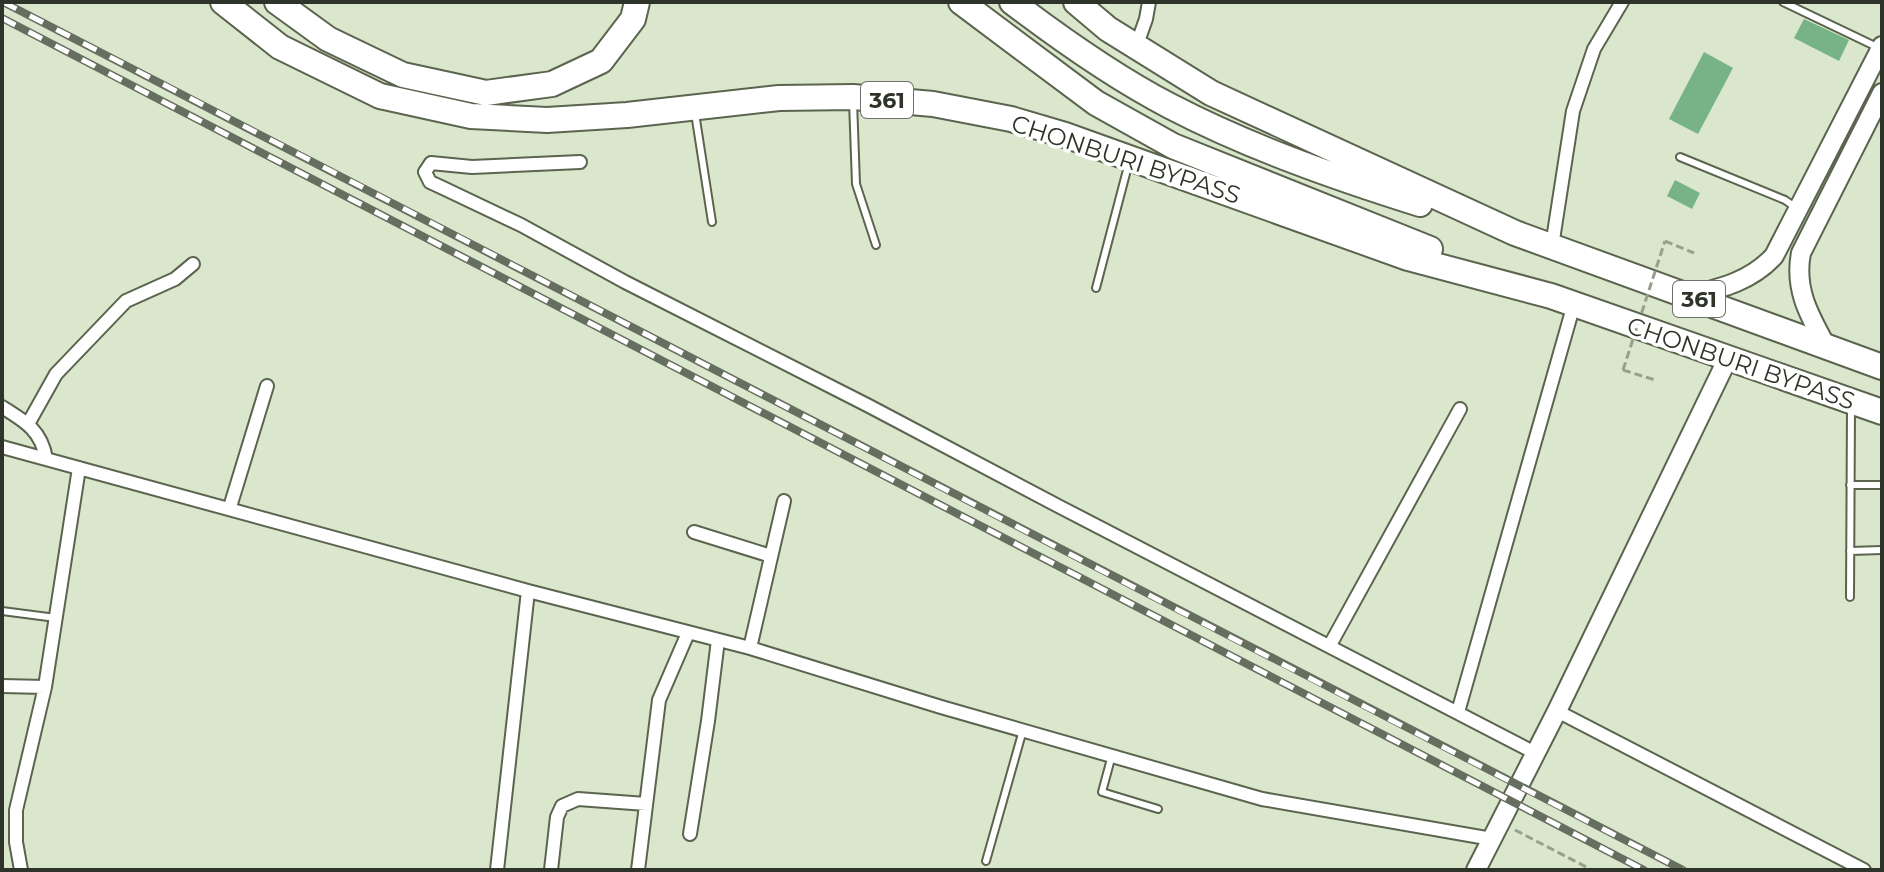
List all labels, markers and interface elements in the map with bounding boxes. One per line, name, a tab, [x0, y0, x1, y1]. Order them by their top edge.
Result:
road number: 361	[861, 82, 913, 118]
street label: CHONBURI BYPASS	[1008, 108, 1244, 210]
road number: 361	[1673, 281, 1725, 317]
street label: CHONBURI BYPASS	[1623, 310, 1859, 416]

